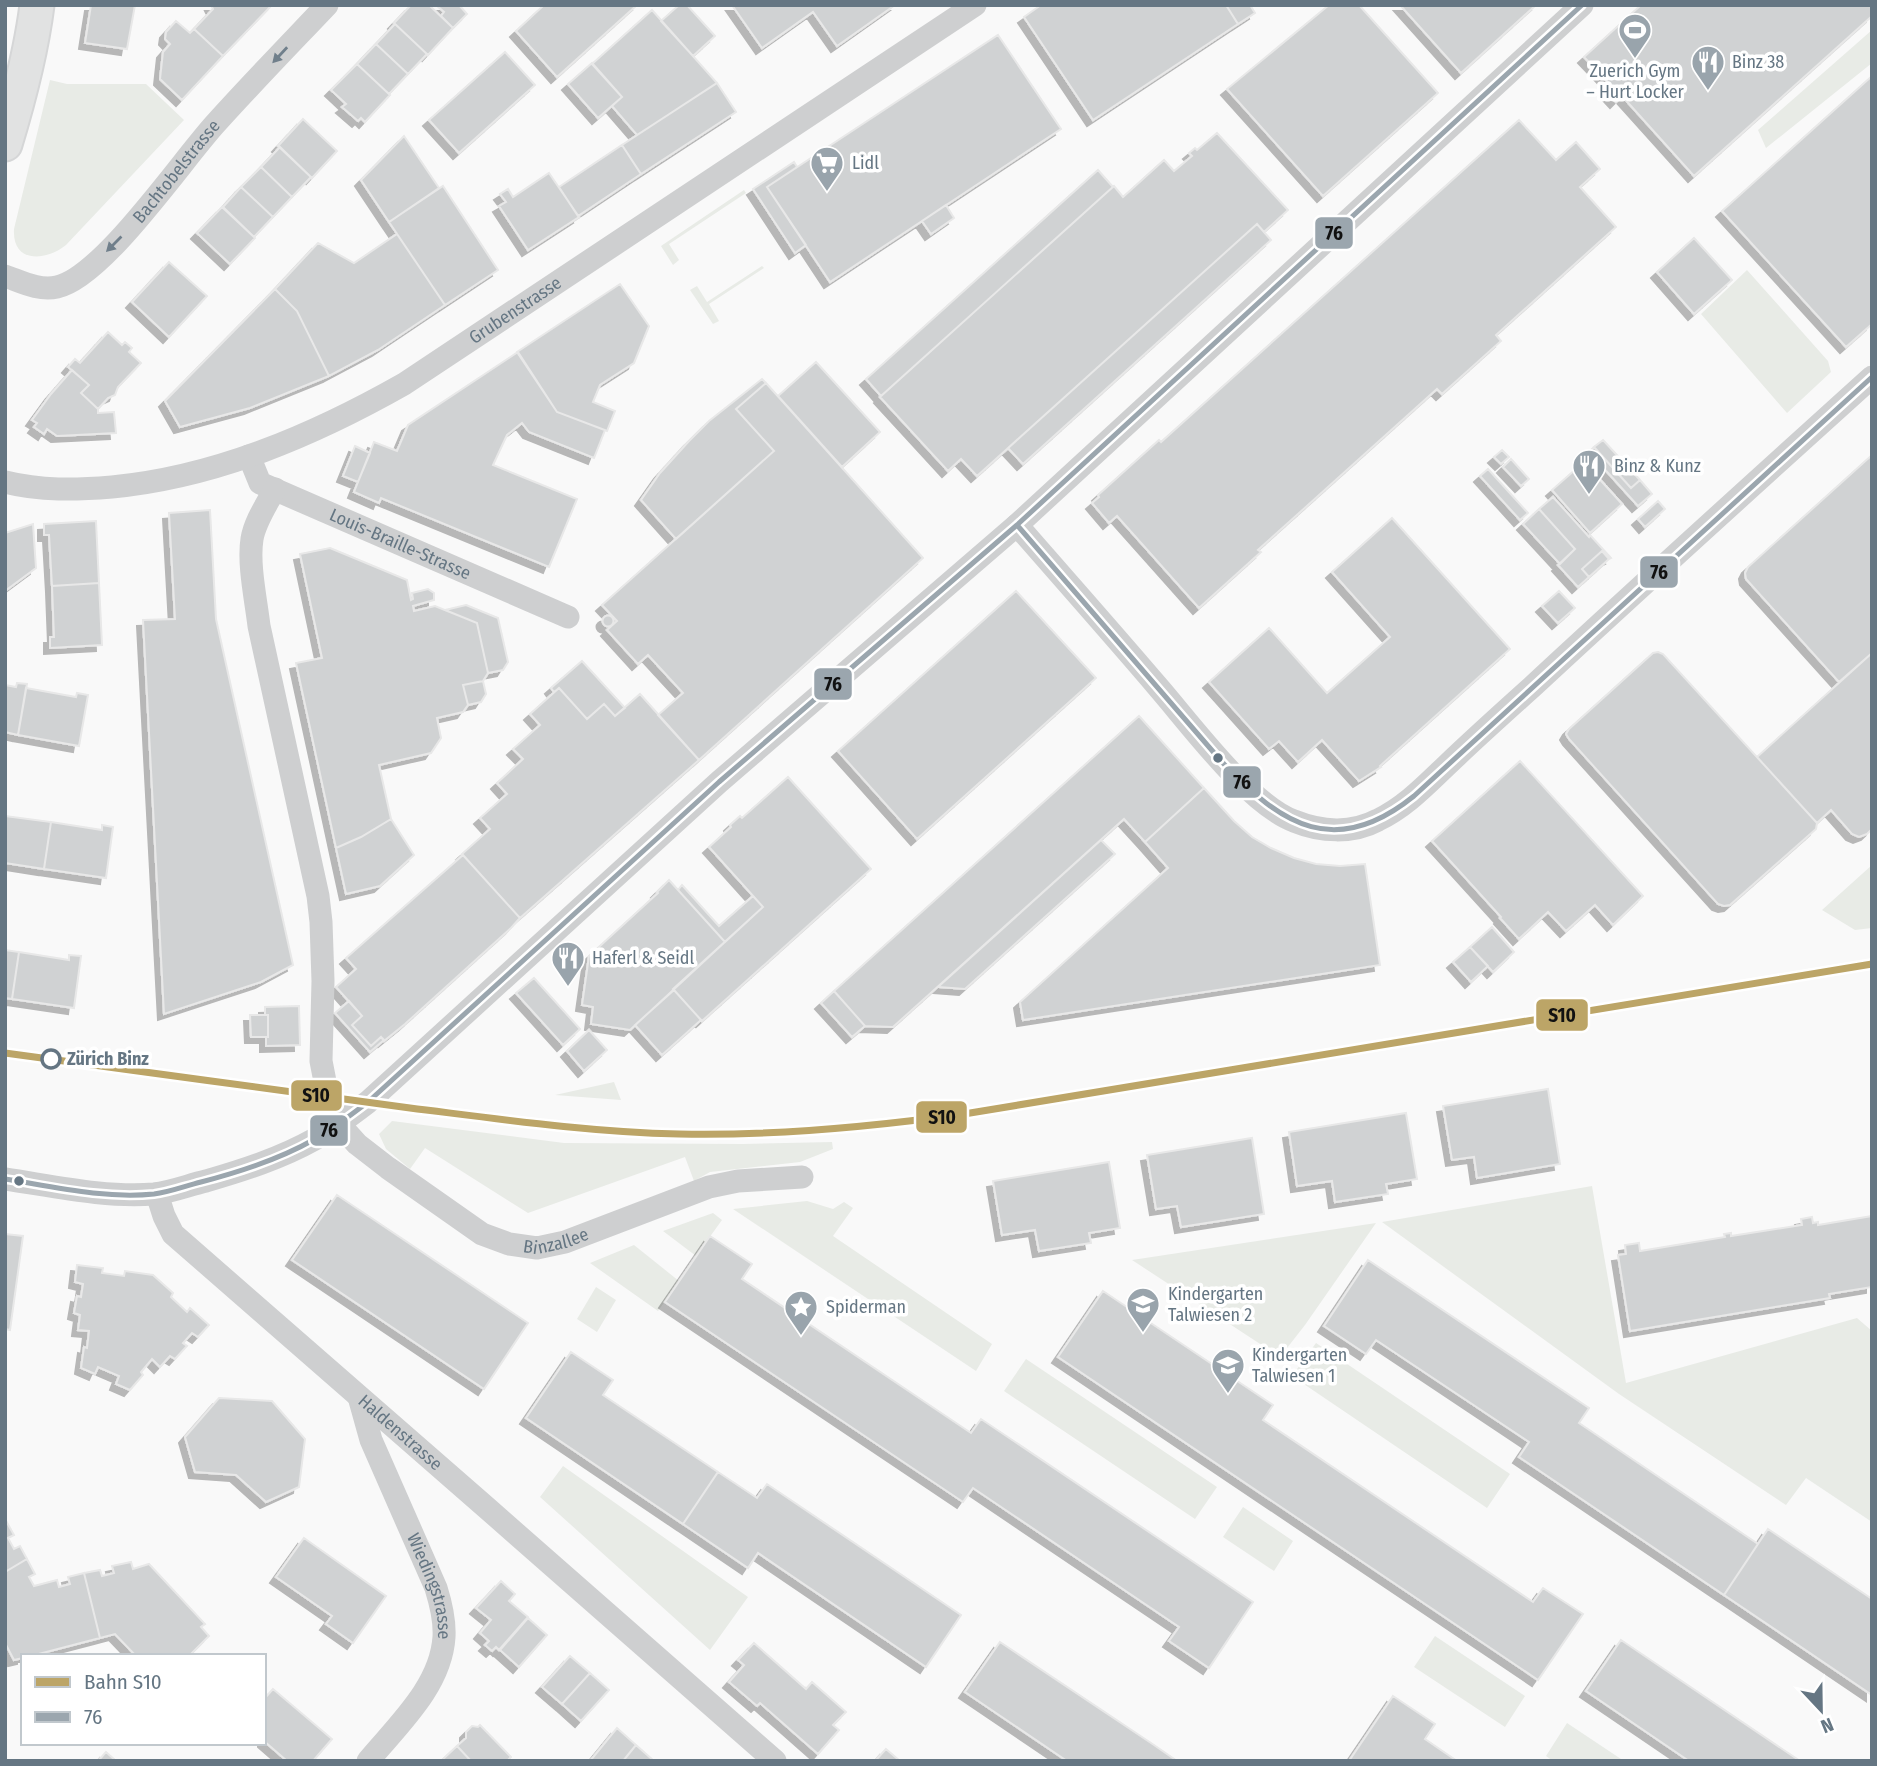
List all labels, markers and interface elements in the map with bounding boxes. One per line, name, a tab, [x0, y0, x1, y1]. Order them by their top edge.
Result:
sports icon: Zuerich Gym – Hurt Locker	[1616, 11, 1654, 60]
restaurant icon: Binz 38	[1689, 43, 1727, 92]
one-way arrow	[272, 46, 288, 64]
place label: Binz 38	[1732, 51, 1784, 73]
place label: Zuerich Gym – Hurt Locker	[1586, 60, 1685, 103]
street label: Bachtobelstrasse	[128, 115, 225, 228]
supermarket icon: Lidl	[808, 144, 846, 193]
place label: Lidl	[852, 152, 879, 174]
line badge: 76	[1314, 216, 1354, 250]
text: 76	[1325, 222, 1343, 245]
one-way arrow	[106, 236, 123, 252]
street label: Grubenstrasse	[465, 272, 566, 349]
restaurant icon: Binz & Kunz	[1570, 447, 1608, 496]
place label: Binz & Kunz	[1614, 455, 1701, 477]
street label: Louis-Braille-Strasse	[326, 504, 474, 584]
line badge: 76	[1639, 555, 1679, 589]
text: 76	[1650, 561, 1668, 584]
line badge: 76	[813, 667, 853, 701]
text: 76	[824, 673, 842, 696]
unlabelled marker	[1211, 751, 1225, 765]
line badge: 76	[1222, 765, 1262, 799]
text: 76	[1233, 771, 1251, 794]
restaurant icon: Haferl & Seidl	[549, 939, 587, 988]
place label: Haferl & Seidl	[592, 947, 694, 969]
line badge: S10	[1535, 998, 1589, 1032]
text: S10	[1548, 1004, 1576, 1027]
place label: Zürich Binz	[67, 1048, 149, 1070]
marker: Zürich Binz	[41, 1049, 61, 1069]
line badge: S10	[290, 1079, 343, 1112]
text: S10	[302, 1084, 330, 1107]
line badge: S10	[915, 1100, 968, 1134]
text: S10	[928, 1106, 956, 1129]
line badge: 76	[309, 1114, 349, 1147]
text: 76	[320, 1119, 338, 1142]
unlabelled marker	[12, 1174, 26, 1188]
street label: Binzallee	[522, 1223, 592, 1259]
place label: Kindergarten Talwiesen 2	[1168, 1283, 1263, 1326]
school or university icon: Kindergarten Talwiesen 2	[1124, 1285, 1162, 1334]
place icon: Spiderman	[782, 1288, 820, 1337]
place label: Spiderman	[826, 1296, 906, 1318]
place label: Kindergarten Talwiesen 1	[1252, 1344, 1347, 1387]
school or university icon: Kindergarten Talwiesen 1	[1209, 1346, 1247, 1395]
street label: Haldenstrasse	[354, 1390, 447, 1475]
street label: Wiedingstrasse	[402, 1530, 455, 1640]
legend	[21, 1654, 266, 1745]
text: Bahn S10	[84, 1669, 162, 1695]
north arrow	[1786, 1675, 1856, 1745]
text: 76	[84, 1704, 102, 1730]
text: N	[1818, 1713, 1837, 1738]

